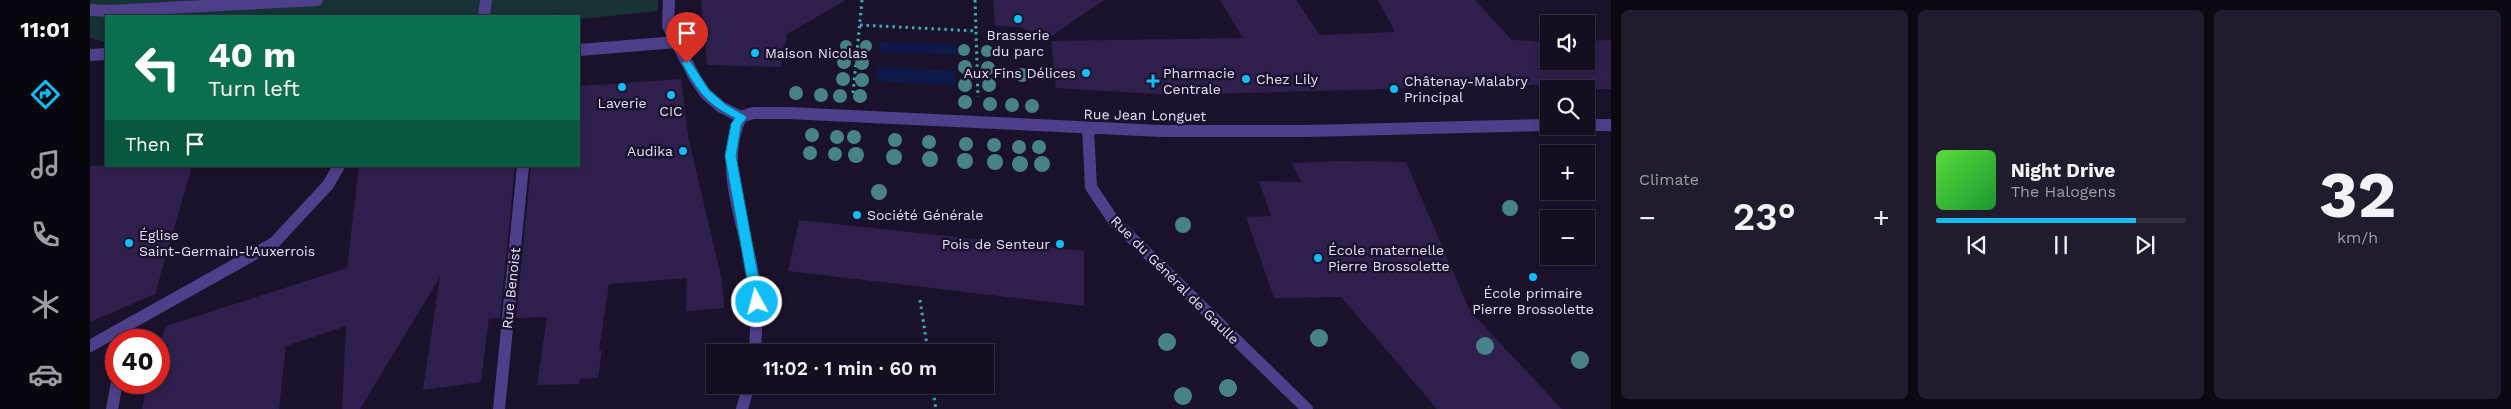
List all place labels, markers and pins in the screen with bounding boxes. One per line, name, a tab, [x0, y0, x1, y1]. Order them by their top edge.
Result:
pin	[666, 12, 708, 63]
marker: Brasserie du parc	[1012, 13, 1024, 25]
place label: Brasserie du parc	[987, 27, 1049, 59]
place label: Maison Nicolas	[765, 45, 868, 61]
marker: Maison Nicolas	[749, 47, 761, 59]
place label: Aux Fins Délices	[964, 65, 1076, 81]
place label: Pharmacie Centrale	[1163, 65, 1235, 97]
marker: Aux Fins Délices	[1080, 67, 1092, 79]
place label: Chez Lily	[1256, 71, 1319, 87]
marker: Chez Lily	[1240, 73, 1252, 85]
place label: Châtenay-Malabry Principal	[1404, 73, 1529, 105]
marker: Pharmacie Centrale	[1147, 75, 1159, 87]
marker: Laverie	[616, 81, 628, 93]
marker: Châtenay-Malabry Principal	[1388, 83, 1400, 95]
marker: CIC	[665, 89, 677, 101]
place label: Laverie	[598, 95, 646, 111]
place label: CIC	[659, 103, 683, 119]
place label: Audika	[627, 143, 673, 159]
marker: Audika	[677, 145, 689, 157]
place label: Société Générale	[867, 207, 983, 223]
marker: Société Générale	[851, 209, 863, 221]
place label: Église Saint-Germain-l'Auxerrois	[139, 227, 315, 259]
place label: Pois de Senteur	[942, 236, 1050, 252]
marker: Église Saint-Germain-l'Auxerrois	[123, 237, 135, 249]
marker: Pois de Senteur	[1054, 238, 1066, 250]
place label: École maternelle Pierre Brossolette	[1328, 242, 1450, 274]
marker: École maternelle Pierre Brossolette	[1312, 252, 1324, 264]
marker: École primaire Pierre Brossolette	[1527, 271, 1539, 283]
place label: École primaire Pierre Brossolette	[1472, 285, 1594, 317]

